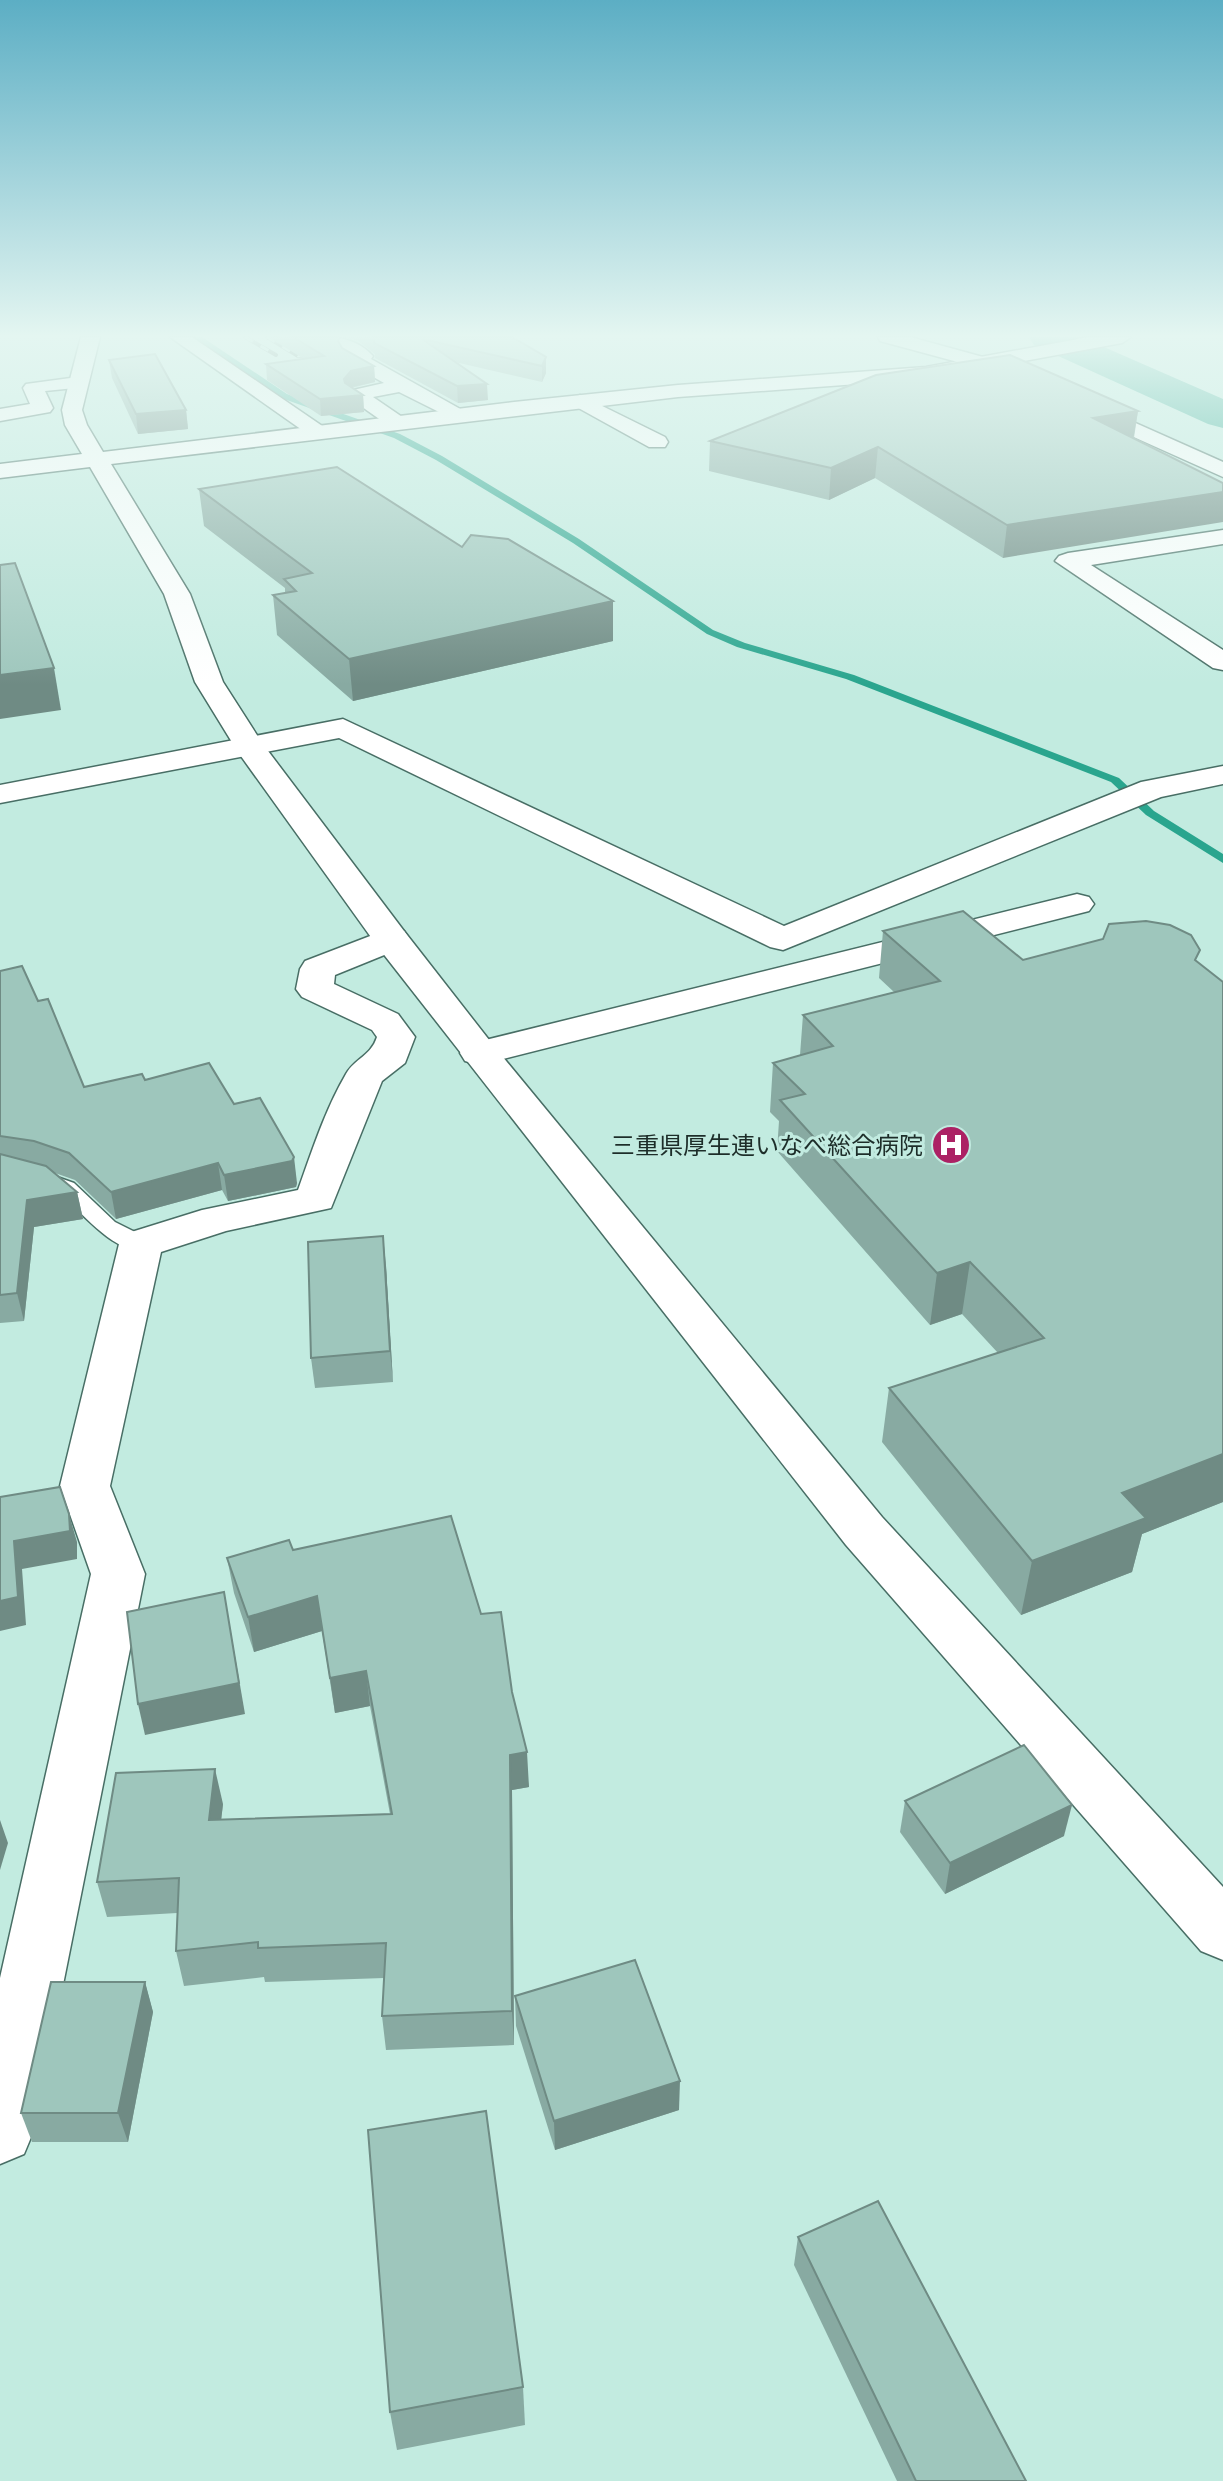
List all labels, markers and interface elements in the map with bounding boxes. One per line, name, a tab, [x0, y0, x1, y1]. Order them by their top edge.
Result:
hospital icon: 三重県厚生連いなべ総合病院	[930, 1124, 972, 1166]
place label: 三重県厚生連いなべ総合病院	[611, 1132, 923, 1159]

